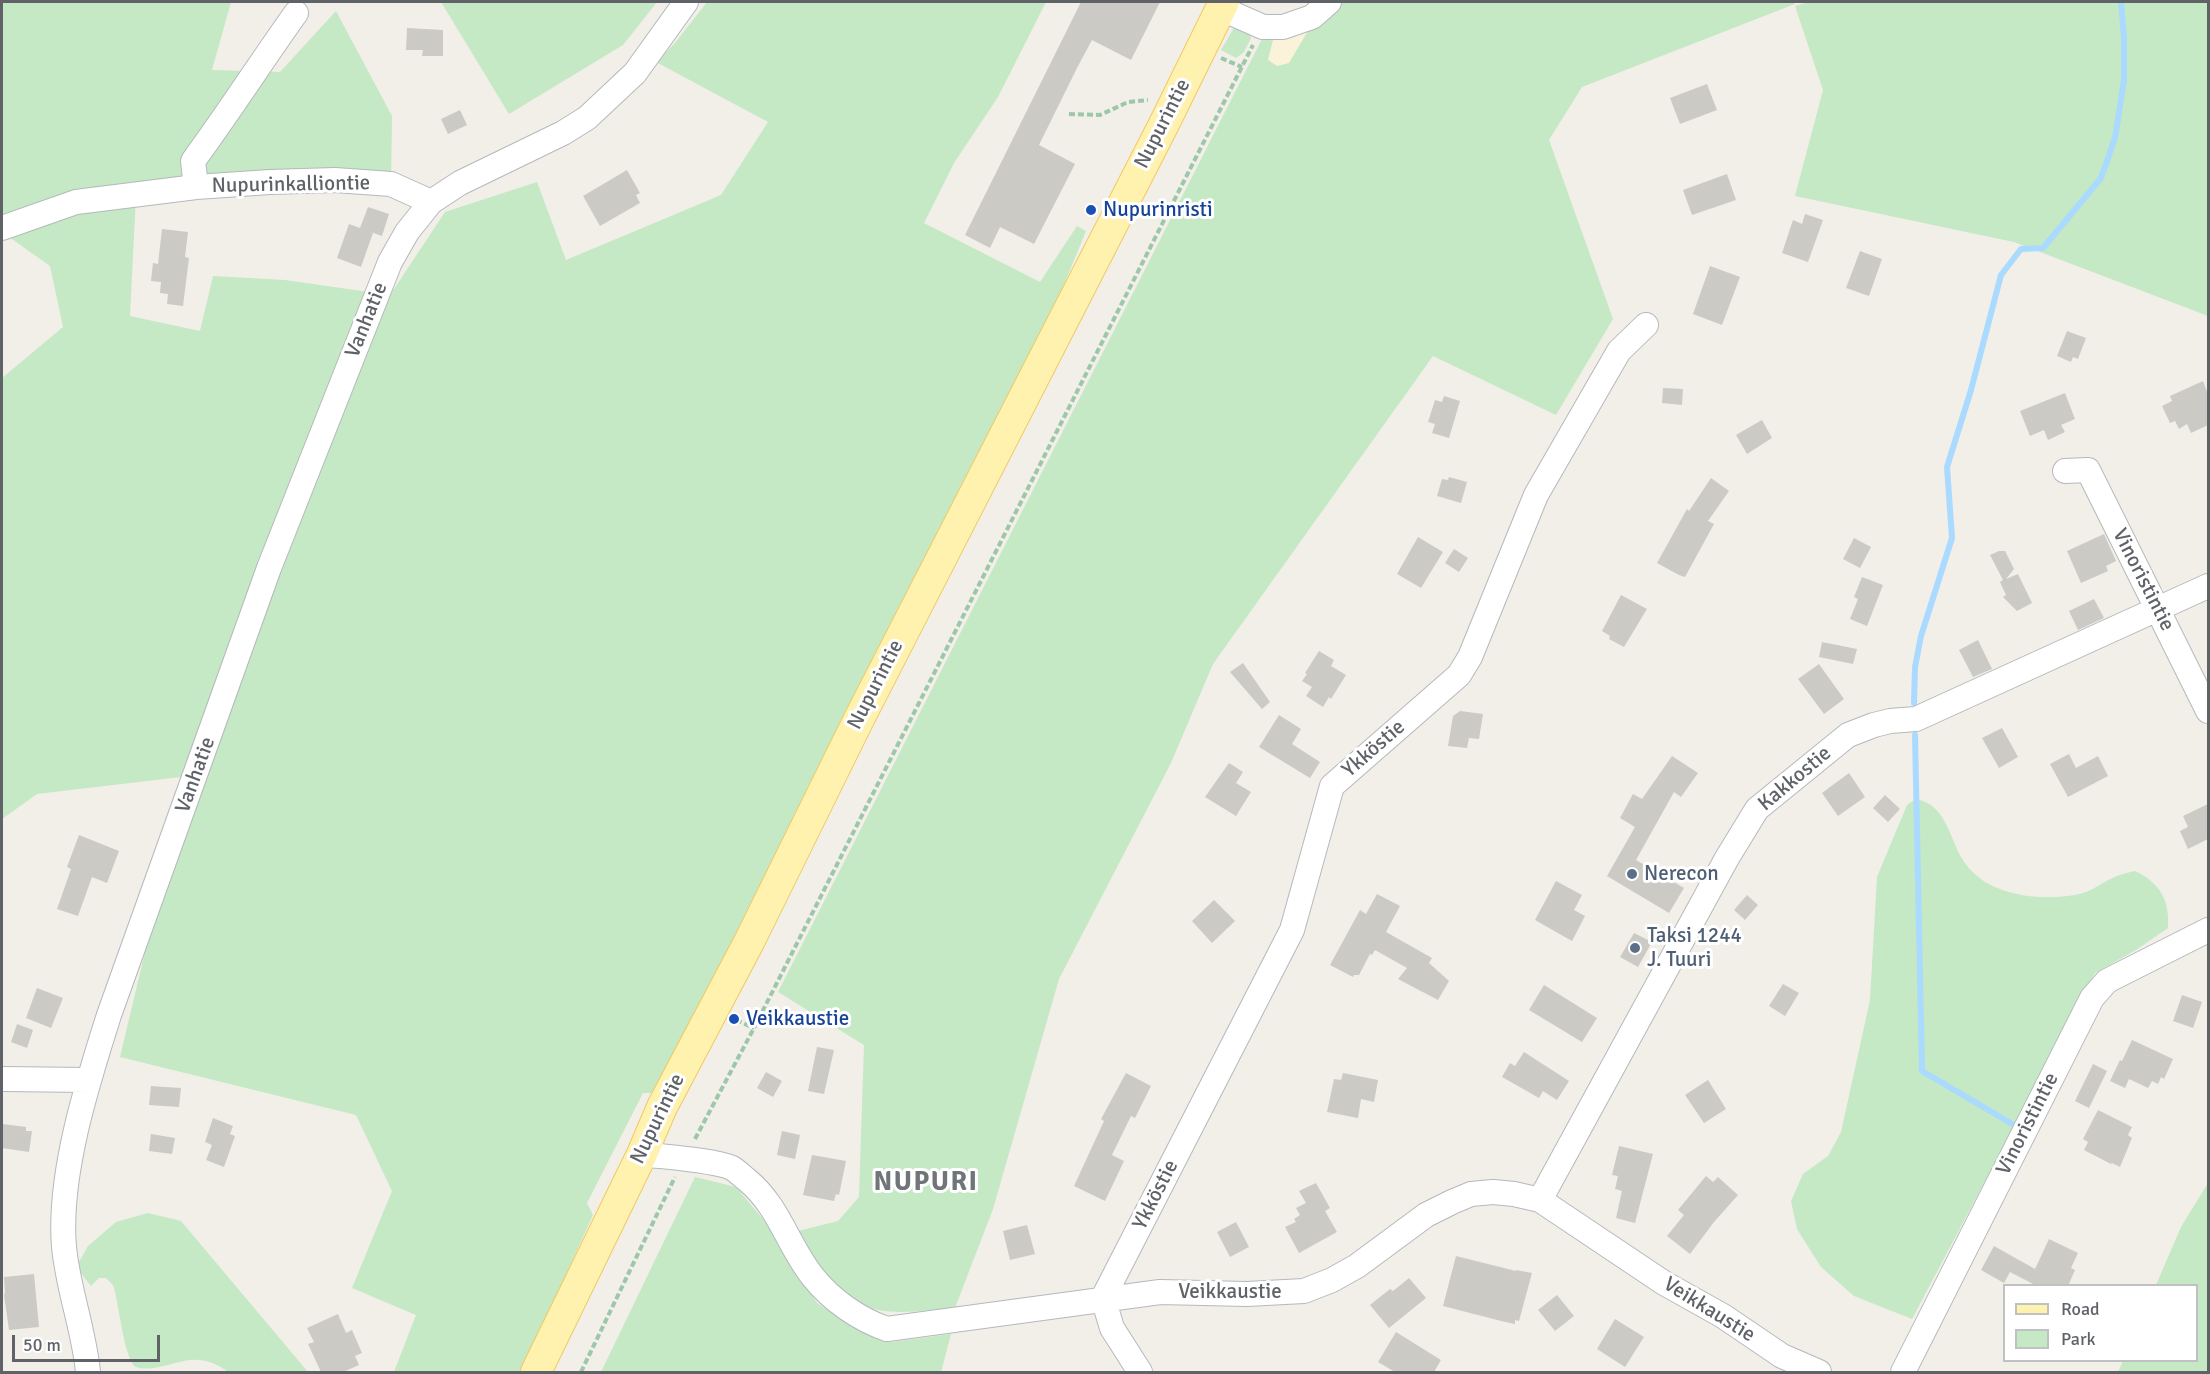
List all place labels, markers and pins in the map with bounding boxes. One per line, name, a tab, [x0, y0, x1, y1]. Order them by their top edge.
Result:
place label: Nupurinristi	[1103, 197, 1213, 223]
marker: Nupurinristi	[1084, 203, 1098, 217]
place label: Nerecon	[1644, 861, 1719, 887]
marker: Nerecon	[1625, 867, 1639, 881]
place label: Taksi 1244 J. Tuuri	[1647, 923, 1742, 973]
marker: Taksi 1244 J. Tuuri	[1628, 941, 1642, 955]
place label: Veikkaustie	[746, 1006, 849, 1032]
marker: Veikkaustie	[727, 1012, 741, 1026]

